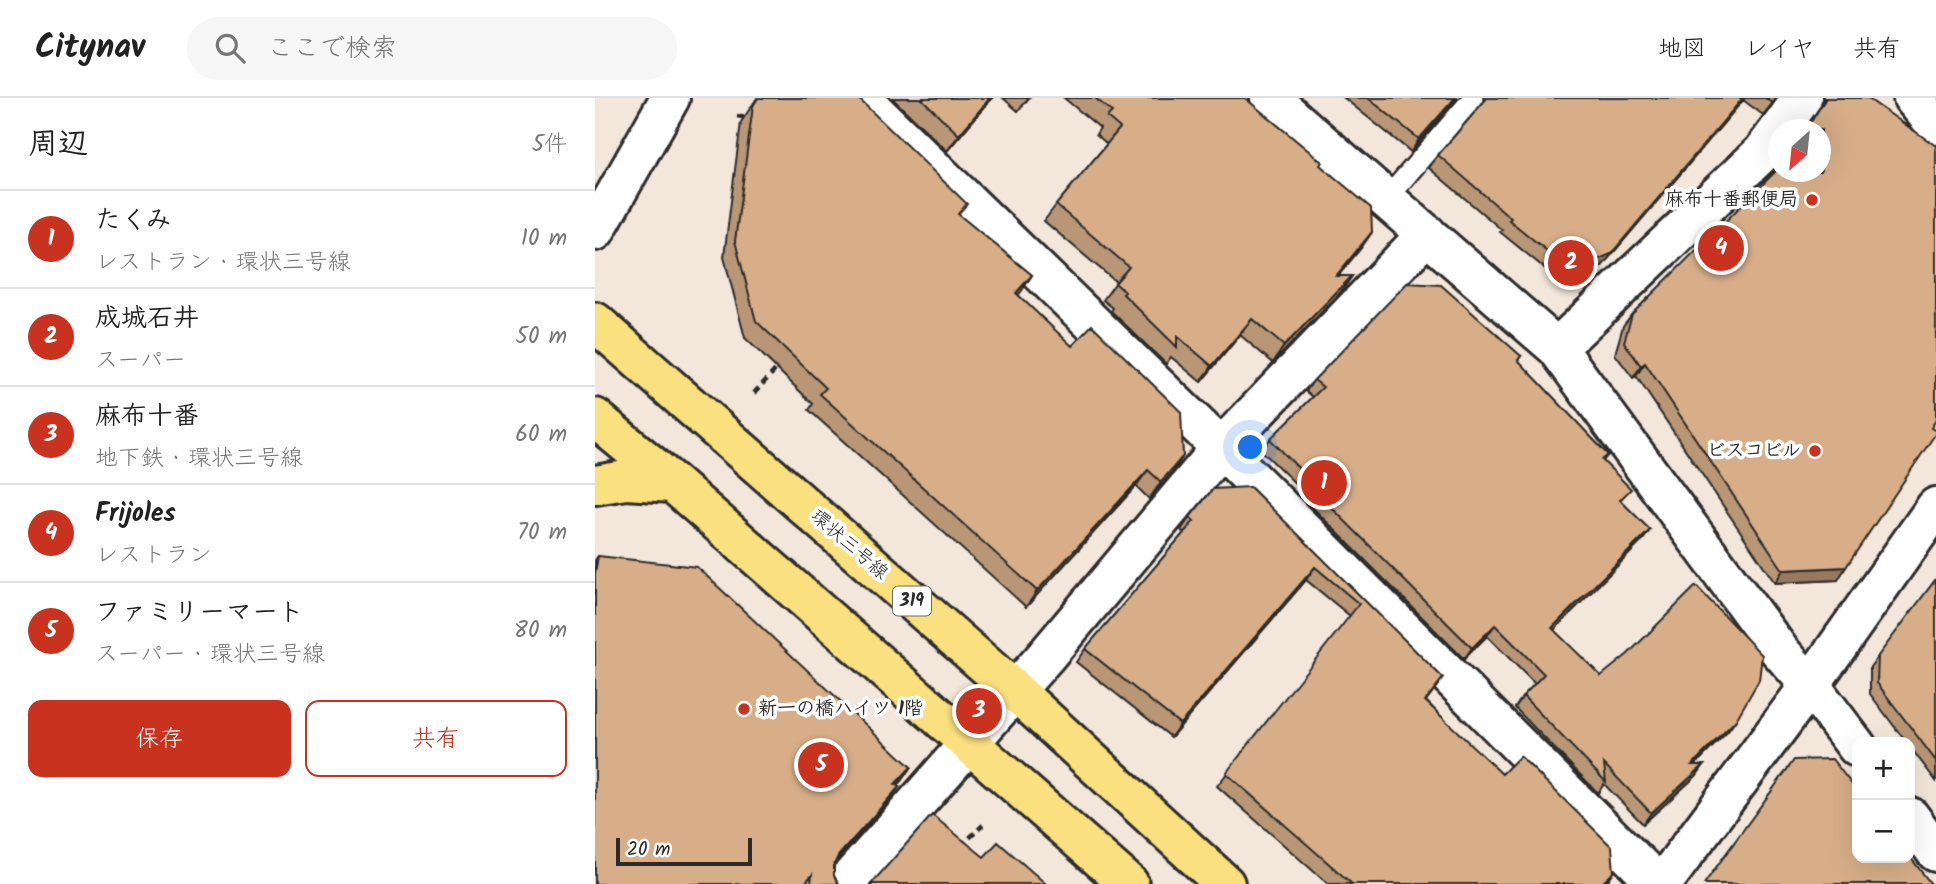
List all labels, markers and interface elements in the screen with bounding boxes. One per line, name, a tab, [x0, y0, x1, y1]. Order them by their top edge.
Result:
search box	[187, 17, 677, 80]
text: Citynav	[35, 22, 145, 75]
text: ここで検索	[267, 28, 397, 70]
icon: search	[211, 29, 249, 67]
text: 地図	[1658, 30, 1706, 69]
text: レイヤ	[1744, 30, 1815, 69]
text: 共有	[1853, 30, 1901, 69]
north arrow	[1768, 119, 1831, 182]
text: 周辺	[28, 121, 88, 169]
text: 5件	[532, 127, 567, 163]
place label: 麻布十番郵便局	[1665, 185, 1798, 215]
marker: 麻布十番郵便局	[1804, 192, 1820, 208]
text: たくみ	[95, 200, 171, 242]
text: 1	[48, 221, 54, 257]
text: 10 m	[521, 221, 567, 257]
pin: 4	[1698, 222, 1744, 274]
pin: 2	[1548, 237, 1594, 289]
text: レストラン · 環状三号線	[95, 245, 351, 281]
text: 成城石井	[95, 298, 199, 340]
text: 2	[44, 319, 58, 355]
text: 50 m	[516, 319, 567, 355]
text: スーパー	[95, 343, 186, 379]
text: 麻布十番	[95, 396, 199, 438]
text: 3	[45, 417, 57, 453]
text: 60 m	[515, 417, 567, 453]
your location	[1233, 430, 1267, 464]
place label: ビスコビル	[1706, 436, 1801, 466]
text: 地下鉄 · 環状三号線	[95, 441, 303, 477]
marker: ビスコビル	[1807, 443, 1823, 459]
pin: 1	[1301, 457, 1347, 509]
text: Frijoles	[95, 493, 176, 535]
street label: 環状三号線	[803, 503, 895, 587]
text: 4	[45, 515, 57, 551]
text: 70 m	[517, 515, 567, 551]
text: レストラン	[95, 538, 212, 574]
road number: 319	[893, 587, 931, 616]
text: ファミリーマート	[95, 592, 304, 634]
text: 5	[45, 613, 57, 649]
text: 80 m	[514, 613, 567, 649]
text: スーパー · 環状三号線	[95, 637, 325, 673]
pin: 3	[956, 685, 1002, 737]
place label: 新一の橋ハイツ 1階	[758, 694, 923, 724]
button: 保存	[28, 700, 291, 777]
button: 共有	[305, 700, 567, 777]
marker: 新一の橋ハイツ 1階	[736, 701, 752, 717]
map controls	[1852, 737, 1915, 863]
button: +	[1852, 737, 1915, 800]
pin: 5	[798, 739, 844, 791]
button: −	[1852, 800, 1915, 863]
scale bar	[616, 835, 753, 867]
text: 20 m	[627, 835, 670, 865]

